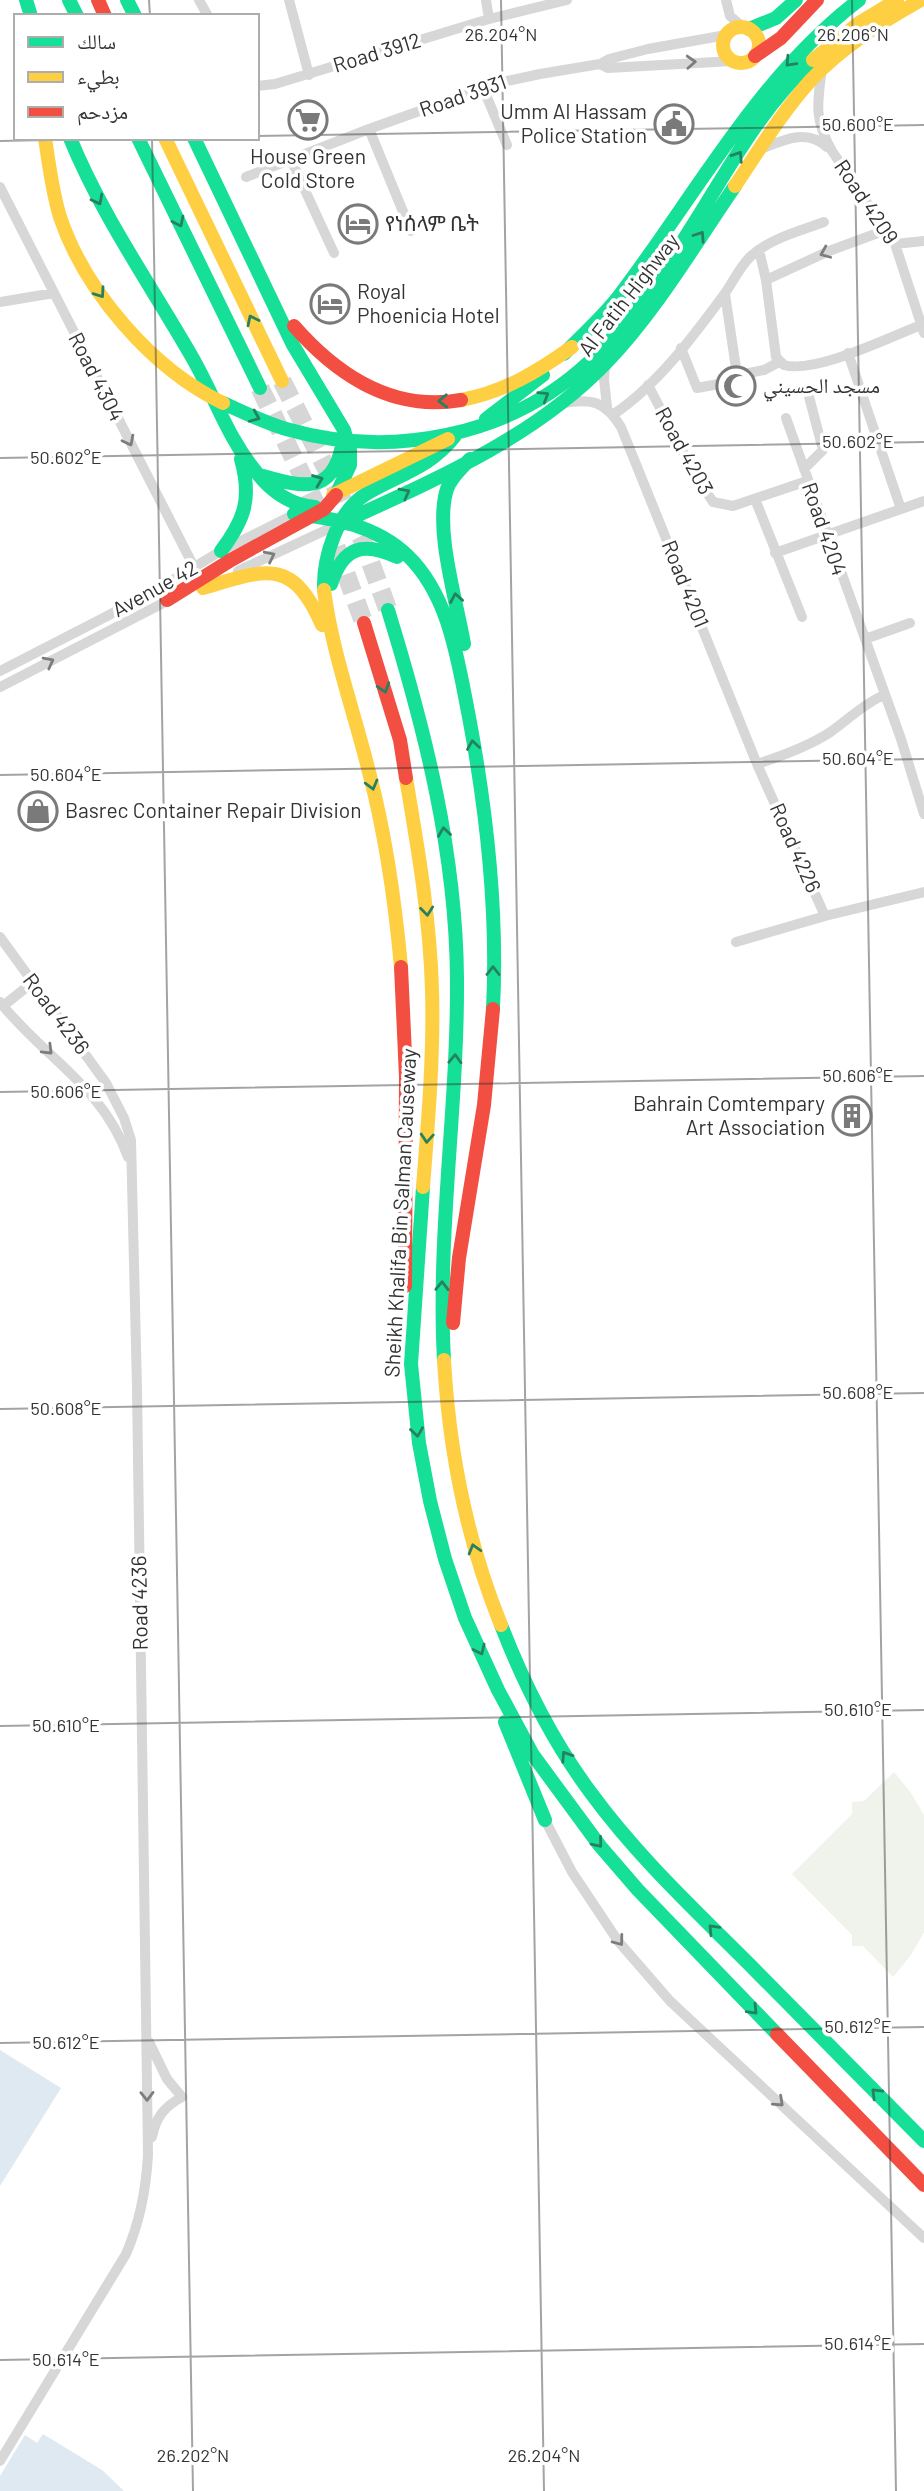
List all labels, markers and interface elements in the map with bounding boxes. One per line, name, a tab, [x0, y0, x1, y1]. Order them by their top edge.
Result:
legend	[14, 14, 259, 140]
text: 26.204°N	[465, 23, 537, 45]
text: 26.206°N	[817, 23, 889, 45]
street label: Road 3912	[330, 26, 424, 77]
text: سالك	[77, 28, 116, 53]
one-way arrow	[786, 54, 798, 67]
one-way arrow	[686, 55, 697, 70]
text: بطيء	[77, 63, 120, 93]
street label: Road 3931	[416, 68, 509, 121]
text: مزدحم	[77, 98, 128, 126]
place label: Umm Al Hassam Police Station	[500, 98, 647, 147]
supermarket icon: House Green Cold Store	[287, 99, 329, 141]
public building icon: Umm Al Hassam Police Station	[653, 103, 695, 145]
text: 50.600°E	[822, 113, 894, 135]
place label: House Green Cold Store	[250, 143, 366, 192]
one-way arrow	[729, 151, 742, 164]
street label: Road 4209	[830, 154, 905, 248]
one-way arrow	[90, 193, 104, 206]
hotel icon: የነሰላም ቤት	[337, 203, 379, 245]
place label: የነሰላም ቤት	[385, 210, 479, 235]
one-way arrow	[170, 215, 184, 227]
street label: Al Fatih Highway	[572, 227, 684, 360]
one-way arrow	[692, 231, 705, 244]
one-way arrow	[820, 245, 833, 259]
place label: Royal Phoenicia Hotel	[357, 278, 500, 327]
hotel icon: Royal Phoenicia Hotel	[309, 283, 351, 325]
one-way arrow	[92, 285, 104, 298]
one-way arrow	[246, 315, 260, 327]
street label: Road 4304	[64, 328, 130, 425]
mosque icon: مسجد الحسيني	[715, 365, 757, 407]
place label: مسجد الحسيني	[763, 372, 880, 402]
one-way arrow	[536, 392, 549, 405]
one-way arrow	[438, 394, 449, 409]
street label: Road 4203	[651, 402, 720, 498]
one-way arrow	[248, 409, 261, 423]
text: 50.602°E	[822, 430, 894, 452]
one-way arrow	[121, 434, 134, 446]
text: 50.602°E	[30, 446, 102, 468]
one-way arrow	[311, 475, 323, 489]
street label: Road 4204	[798, 479, 853, 578]
one-way arrow	[398, 488, 410, 501]
street label: Road 4201	[658, 536, 715, 631]
one-way arrow	[263, 550, 275, 564]
street label: Avenue 42	[107, 554, 201, 621]
one-way arrow	[449, 592, 464, 604]
one-way arrow	[42, 656, 54, 670]
one-way arrow	[376, 681, 391, 693]
one-way arrow	[466, 739, 481, 751]
text: 50.604°E	[822, 747, 894, 769]
text: 50.604°E	[30, 763, 102, 785]
one-way arrow	[364, 778, 379, 790]
shop icon: Basrec Container Repair Division	[17, 790, 59, 832]
place label: Basrec Container Repair Division	[65, 797, 362, 822]
street label: Road 4226	[766, 799, 827, 896]
one-way arrow	[437, 827, 452, 838]
one-way arrow	[419, 905, 434, 917]
one-way arrow	[485, 966, 501, 976]
street label: Road 4236	[19, 968, 96, 1059]
one-way arrow	[39, 1042, 52, 1055]
street label: Sheikh Khalifa Bin Salman Causeway	[378, 1047, 421, 1378]
one-way arrow	[448, 1053, 463, 1064]
text: 50.606°E	[823, 1064, 893, 1086]
text: 50.606°E	[31, 1080, 101, 1102]
place label: Bahrain Comtempary Art Association	[633, 1090, 825, 1139]
building icon: Bahrain Comtempary Art Association	[831, 1095, 873, 1137]
one-way arrow	[420, 1133, 435, 1144]
one-way arrow	[434, 1280, 449, 1291]
text: 50.608°E	[823, 1381, 894, 1403]
text: 50.608°E	[31, 1397, 102, 1419]
one-way arrow	[410, 1426, 425, 1438]
one-way arrow	[467, 1543, 482, 1555]
street label: Road 4236	[125, 1555, 152, 1651]
one-way arrow	[472, 1643, 486, 1655]
text: 50.610°E	[824, 1698, 892, 1720]
text: 50.610°E	[32, 1714, 100, 1736]
one-way arrow	[562, 1750, 575, 1763]
one-way arrow	[590, 1835, 602, 1848]
one-way arrow	[708, 1924, 721, 1937]
one-way arrow	[611, 1933, 623, 1945]
one-way arrow	[745, 2001, 758, 2014]
text: 50.612°E	[824, 2015, 892, 2037]
text: 50.612°E	[32, 2031, 100, 2053]
one-way arrow	[871, 2088, 884, 2101]
one-way arrow	[140, 2091, 155, 2102]
one-way arrow	[771, 2094, 784, 2106]
text: 50.614°E	[824, 2332, 892, 2354]
text: 50.614°E	[32, 2348, 100, 2370]
text: 26.202°N	[157, 2444, 229, 2466]
text: 26.204°N	[508, 2444, 580, 2466]

